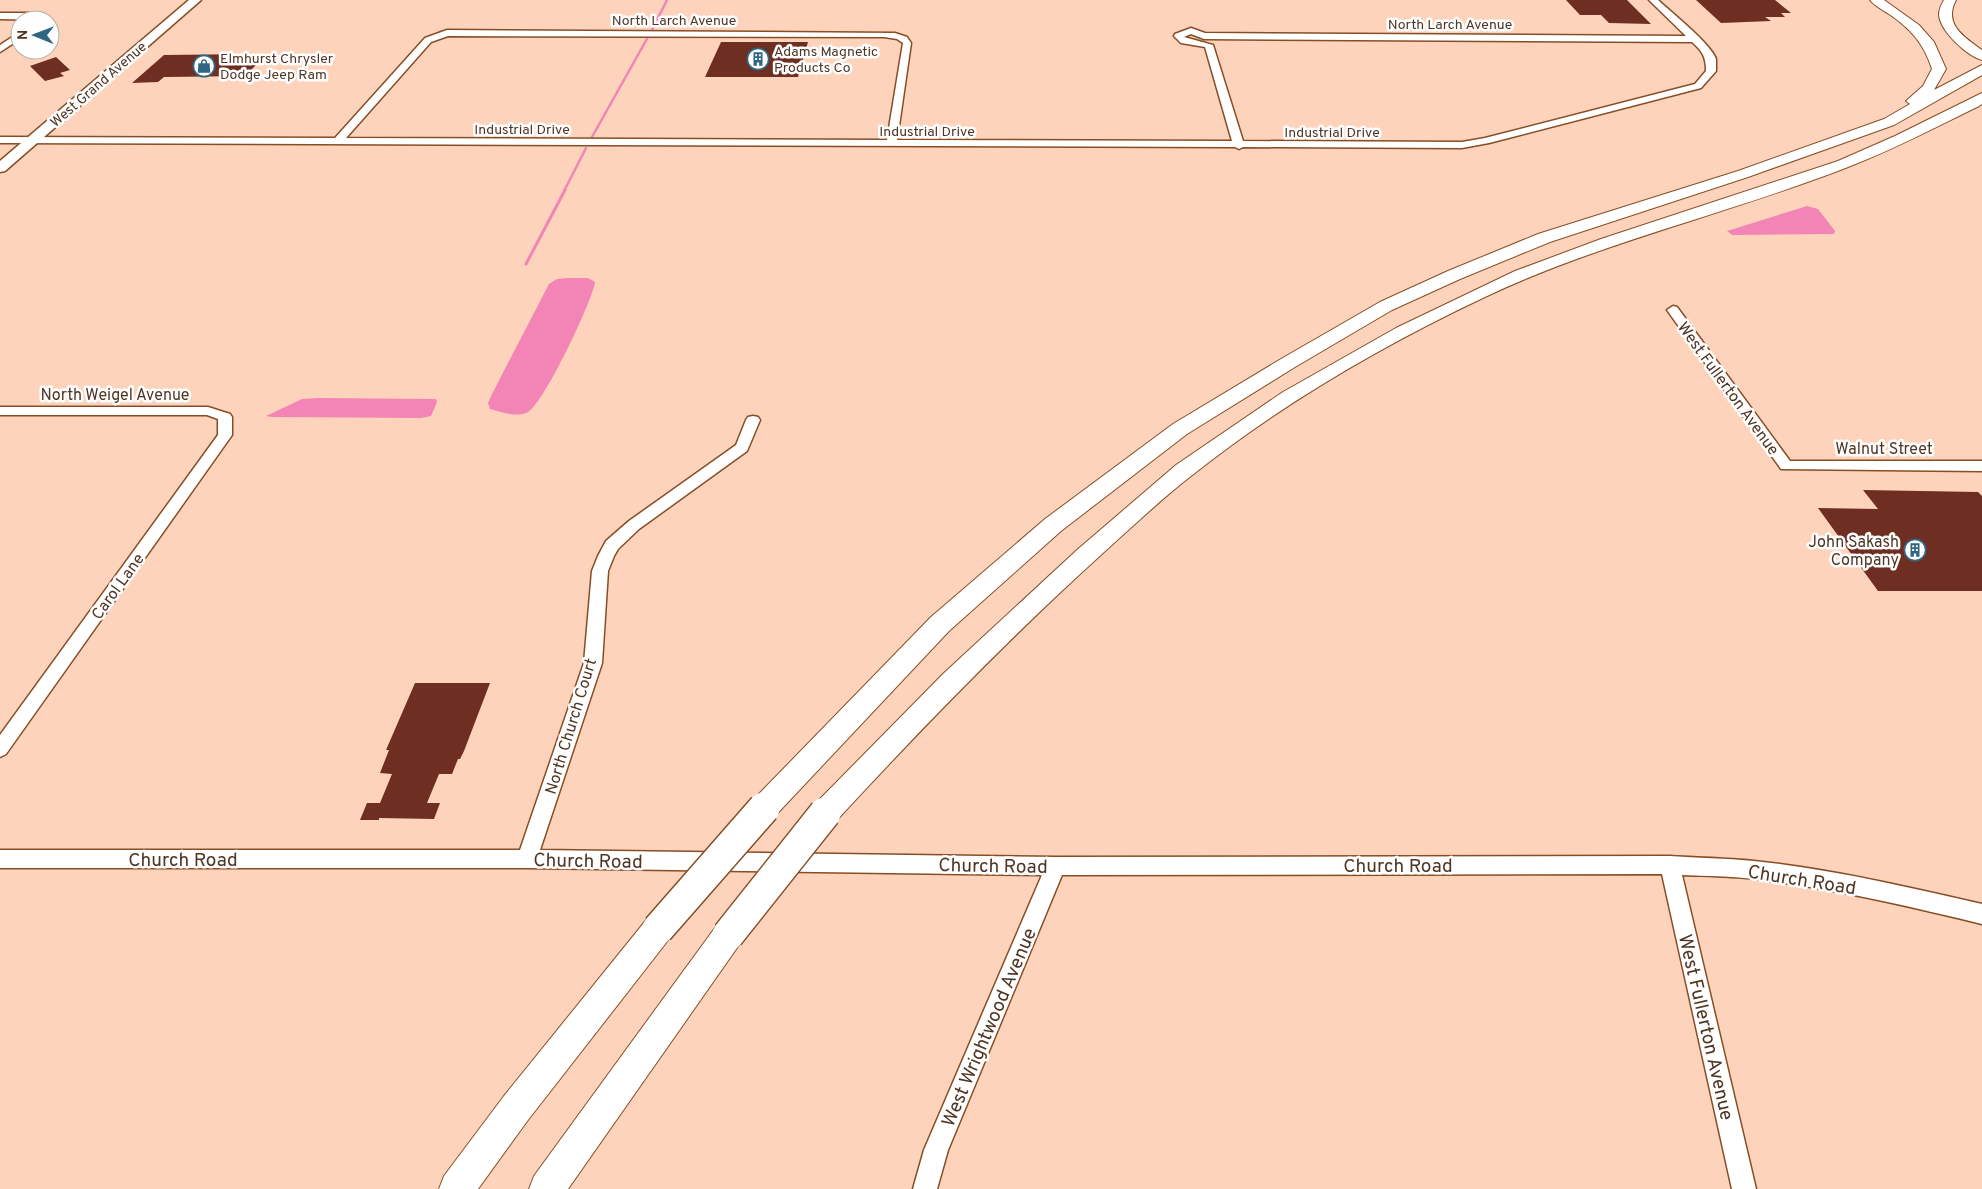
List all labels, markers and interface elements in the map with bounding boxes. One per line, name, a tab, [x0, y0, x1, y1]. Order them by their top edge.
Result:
north arrow	[10, 10, 60, 60]
street label: North Larch Avenue	[612, 13, 736, 30]
street label: North Larch Avenue	[1388, 17, 1512, 34]
text: N	[15, 30, 32, 40]
street label: West Grand Avenue	[47, 39, 150, 131]
place label: Adams Magnetic Products Co	[774, 44, 878, 77]
building icon: Adams Magnetic Products Co	[746, 47, 770, 71]
place label: Elmhurst Chrysler Dodge Jeep Ram	[220, 51, 334, 84]
shop icon: Elmhurst Chrysler Dodge Jeep Ram	[192, 54, 216, 78]
street label: Industrial Drive	[474, 122, 570, 139]
street label: Industrial Drive	[879, 124, 975, 141]
street label: Industrial Drive	[1284, 125, 1380, 142]
street label: West Fullerton Avenue	[1672, 319, 1783, 460]
street label: North Weigel Avenue	[41, 386, 189, 406]
street label: Walnut Street	[1835, 440, 1933, 460]
place label: John Sakash Company	[1808, 533, 1899, 571]
building icon: John Sakash Company	[1903, 538, 1927, 562]
street label: Carol Lane	[88, 550, 149, 624]
street label: North Church Court	[542, 656, 602, 797]
street label: Church Road	[128, 849, 238, 873]
street label: Church Road	[533, 849, 643, 875]
street label: Church Road	[938, 854, 1048, 880]
street label: Church Road	[1343, 855, 1453, 879]
street label: Church Road	[1746, 861, 1858, 901]
street label: West Wrightwood Avenue	[937, 925, 1043, 1131]
street label: West Fullerton Avenue	[1672, 932, 1738, 1123]

